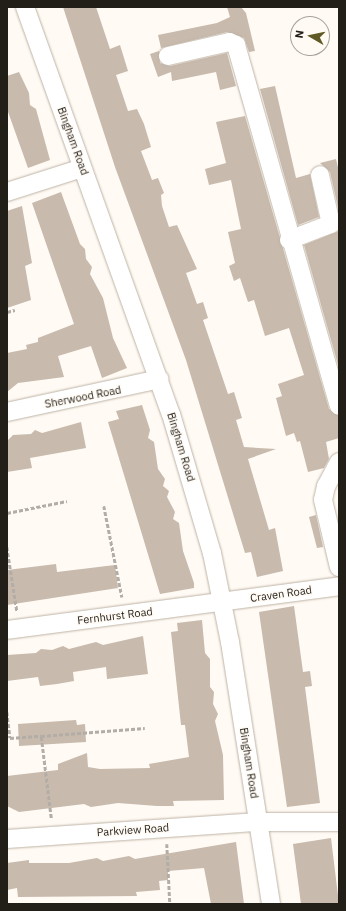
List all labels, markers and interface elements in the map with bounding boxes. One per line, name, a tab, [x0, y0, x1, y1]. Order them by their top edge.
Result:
north arrow	[290, 16, 330, 56]
text: N	[292, 29, 307, 39]
street label: Bingham Road	[55, 105, 91, 177]
street label: Sherwood Road	[44, 383, 122, 411]
street label: Bingham Road	[164, 411, 198, 483]
street label: Craven Road	[249, 583, 313, 605]
street label: Fernhurst Road	[77, 605, 153, 627]
street label: Bingham Road	[237, 727, 261, 799]
street label: Parkview Road	[96, 821, 170, 839]

